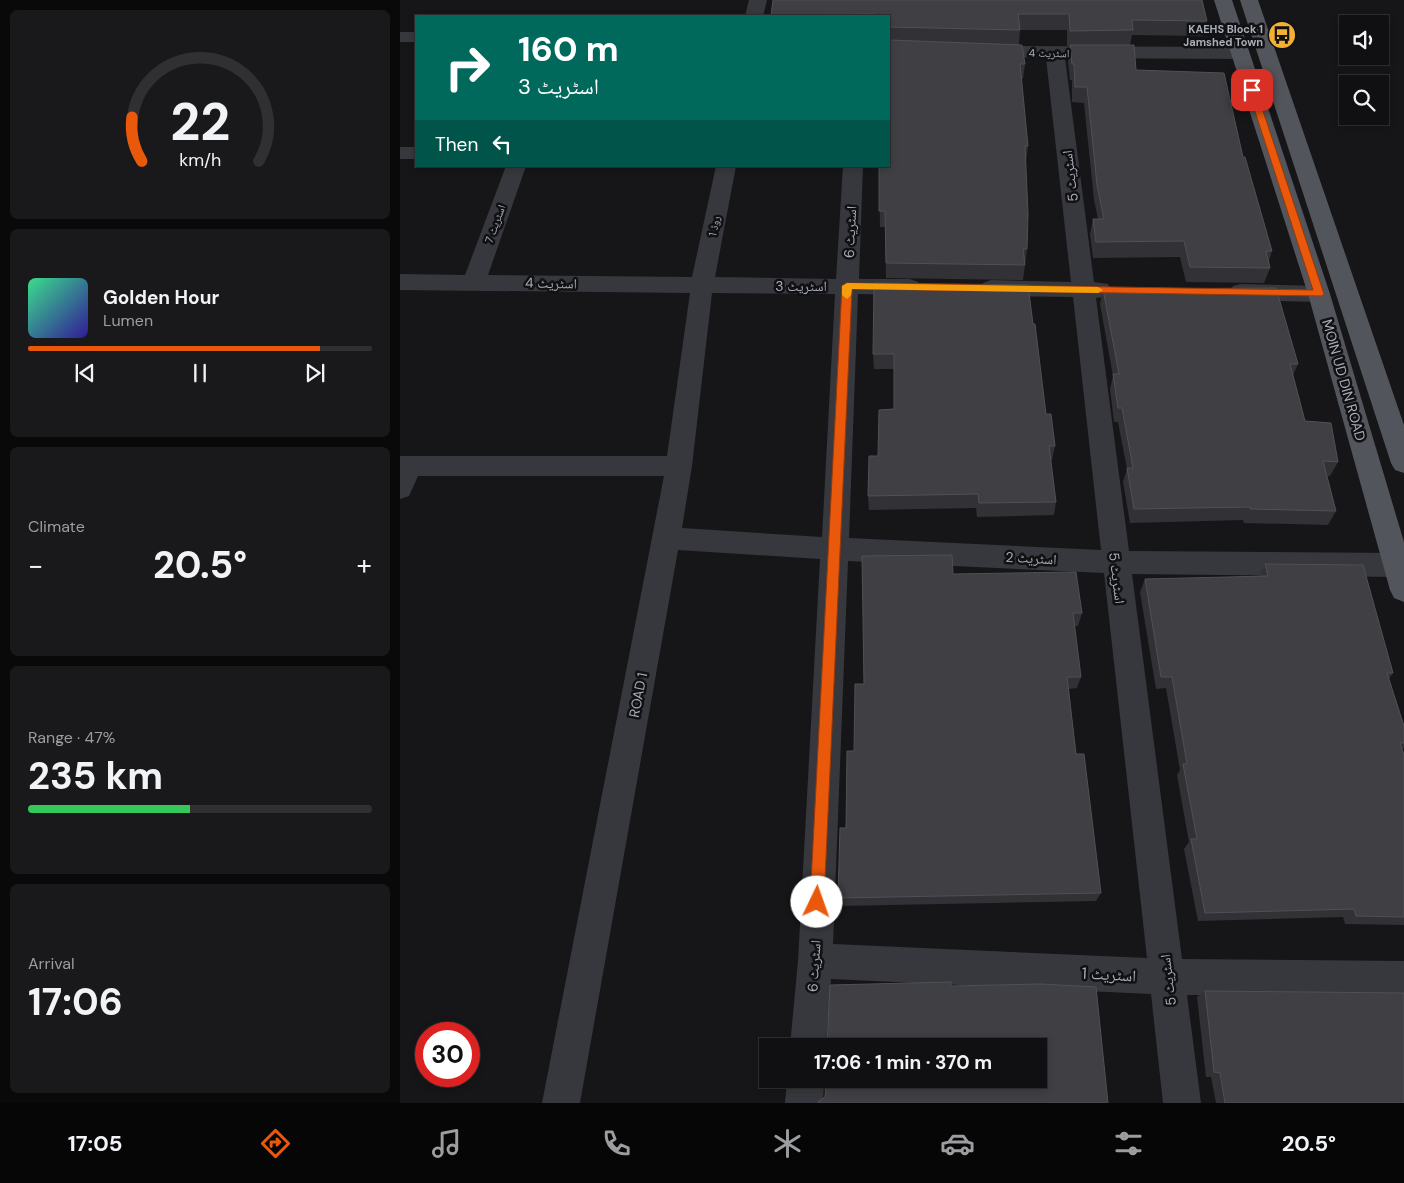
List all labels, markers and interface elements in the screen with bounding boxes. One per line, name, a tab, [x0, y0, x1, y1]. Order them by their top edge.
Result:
map controls	[1339, 15, 1389, 125]
button: sound	[1339, 15, 1389, 65]
bus stop icon: KAEHS Block 1 Jamshed Town	[1267, 20, 1297, 50]
place label: KAEHS Block 1 Jamshed Town	[1183, 22, 1263, 49]
text: 160 m	[518, 26, 619, 72]
icon: right	[435, 35, 500, 100]
street label: اسٹریٹ 4	[1029, 46, 1069, 60]
pin	[1231, 69, 1273, 111]
text: اسٹریٹ 3	[518, 72, 599, 101]
button: search	[1339, 75, 1389, 125]
icon: arrive	[1238, 76, 1266, 104]
text: 22	[170, 88, 230, 156]
icon: left	[488, 130, 516, 158]
text: Then	[435, 132, 478, 157]
text: km/h	[179, 148, 221, 172]
street label: اسٹریٹ 5	[1058, 149, 1082, 203]
street label: اسٹریٹ 7	[482, 203, 508, 245]
street label: اسٹریٹ 6	[840, 206, 860, 258]
street label: روڈ 1	[705, 215, 723, 237]
street label: اسٹریٹ 4	[525, 274, 577, 292]
street label: اسٹریٹ 3	[775, 277, 827, 295]
text: Golden Hour	[103, 285, 219, 310]
text: Lumen	[103, 310, 153, 331]
street label: MOIN UD DIN ROAD	[1318, 317, 1370, 443]
icon: previous	[71, 359, 99, 387]
icon: pause	[186, 359, 214, 387]
icon: next	[301, 359, 329, 387]
text: Climate	[28, 516, 85, 537]
text: 20.5°	[153, 540, 247, 590]
text: −	[28, 547, 43, 584]
text: +	[357, 547, 372, 584]
street label: اسٹریٹ 2	[1005, 548, 1057, 568]
street label: اسٹریٹ 5	[1105, 551, 1129, 605]
street label: ROAD 1	[625, 671, 651, 719]
text: Range · 47%	[28, 727, 115, 748]
text: 235 km	[28, 751, 163, 801]
position arrow	[790, 875, 842, 927]
street label: اسٹریٹ 6	[803, 939, 825, 993]
text: Arrival	[28, 953, 75, 974]
street label: اسٹریٹ 5	[1156, 953, 1180, 1007]
street label: اسٹریٹ 1	[1081, 963, 1137, 986]
text: 17:06	[28, 977, 123, 1027]
speed limit sign: 30	[415, 1022, 480, 1087]
text: 17:06 · 1 min · 370 m	[814, 1050, 992, 1075]
icon: directions	[258, 1126, 293, 1161]
icon: music	[429, 1126, 464, 1161]
icon: phone	[599, 1126, 634, 1161]
icon: climate	[770, 1126, 805, 1161]
icon: car	[940, 1126, 975, 1161]
icon: filters	[1111, 1126, 1146, 1161]
text: 17:05	[68, 1129, 122, 1158]
text: 20.5°	[1282, 1129, 1336, 1158]

